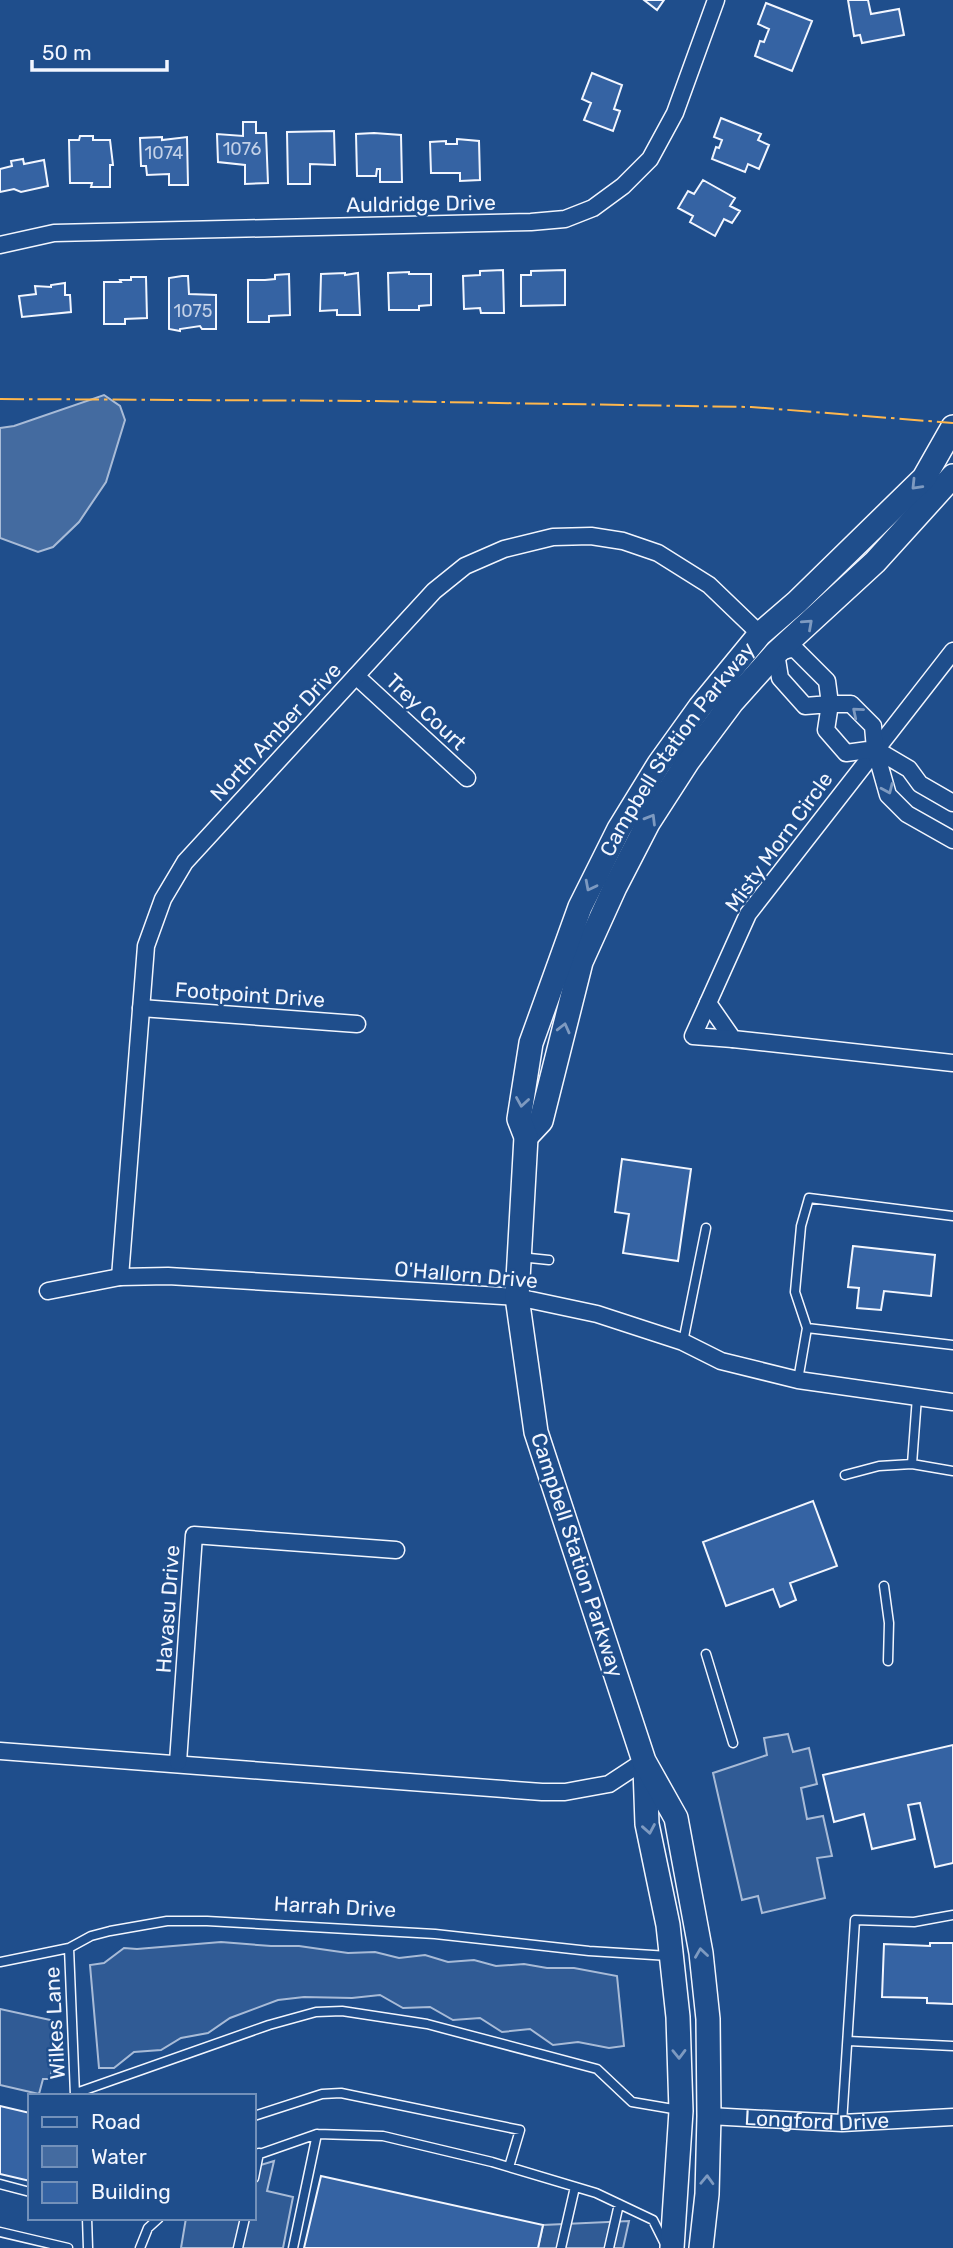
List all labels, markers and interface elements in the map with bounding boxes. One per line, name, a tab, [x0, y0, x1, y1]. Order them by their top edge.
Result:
scale bar	[32, 28, 166, 72]
text: 50 m	[42, 40, 92, 65]
house number: 1076	[223, 138, 261, 160]
house number: 1074	[145, 142, 183, 164]
street label: Auldridge Drive	[346, 190, 496, 217]
house number: 1075	[173, 300, 213, 322]
one-way arrow	[912, 476, 925, 489]
one-way arrow	[800, 620, 813, 632]
street label: Campbell Station Parkway	[594, 637, 760, 860]
street label: North Amber Drive	[205, 657, 346, 806]
street label: Trey Court	[381, 668, 472, 755]
one-way arrow	[852, 707, 865, 720]
street label: Misty Morn Circle	[719, 767, 838, 916]
one-way arrow	[880, 782, 894, 794]
one-way arrow	[642, 814, 655, 827]
one-way arrow	[585, 879, 599, 891]
street label: Footpoint Drive	[174, 977, 326, 1012]
one-way arrow	[556, 1023, 570, 1035]
one-way arrow	[515, 1096, 530, 1108]
street label: O'Hallorn Drive	[393, 1256, 539, 1293]
street label: Campbell Station Parkway	[526, 1429, 629, 1681]
street label: Havasu Drive	[151, 1544, 184, 1674]
one-way arrow	[641, 1823, 656, 1835]
street label: Harrah Drive	[273, 1891, 397, 1922]
one-way arrow	[694, 1947, 709, 1959]
street label: Wilkes Lane	[39, 1966, 70, 2080]
one-way arrow	[671, 2049, 687, 2060]
legend	[28, 2094, 256, 2220]
street label: Longford Drive	[744, 2105, 890, 2135]
text: Road	[91, 2109, 141, 2134]
text: Water	[91, 2144, 147, 2169]
one-way arrow	[700, 2174, 715, 2185]
text: Building	[91, 2179, 171, 2204]

